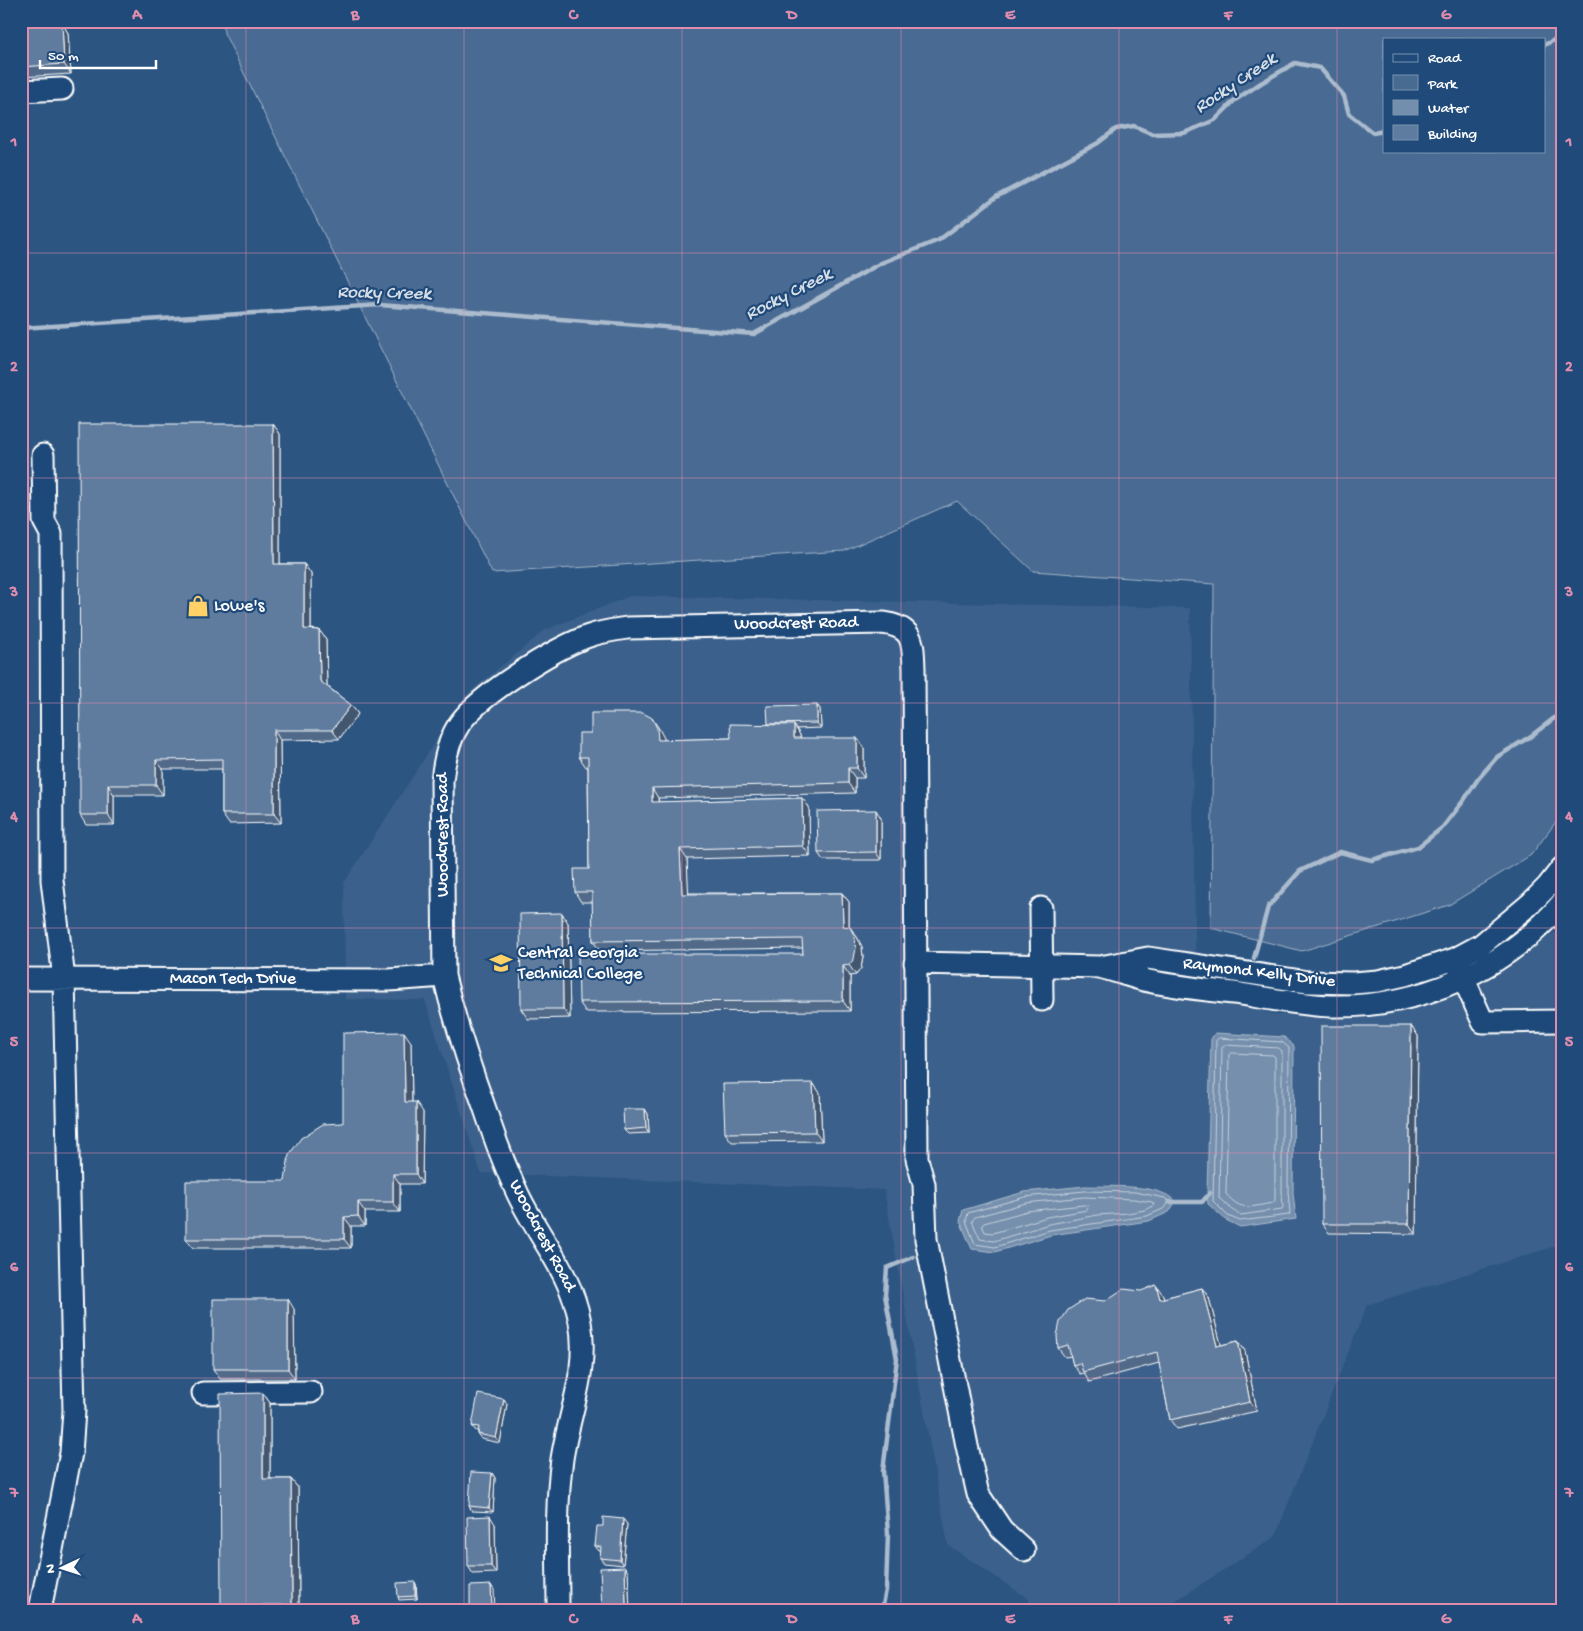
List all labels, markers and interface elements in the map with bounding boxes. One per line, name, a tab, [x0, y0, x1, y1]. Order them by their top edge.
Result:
text: A	[131, 7, 143, 26]
text: B	[350, 7, 360, 26]
text: C	[568, 7, 579, 26]
text: D	[785, 7, 798, 26]
text: E	[1005, 7, 1016, 26]
text: F	[1223, 7, 1234, 26]
text: G	[1441, 7, 1452, 26]
scale bar	[40, 38, 156, 70]
legend	[1383, 38, 1546, 152]
water label: Rocky Creek	[1191, 47, 1283, 120]
text: 50 m	[48, 48, 79, 66]
text: Road	[1428, 50, 1462, 68]
text: Park	[1427, 76, 1458, 94]
text: Water	[1428, 100, 1470, 118]
text: Building	[1427, 126, 1477, 144]
text: 1	[10, 134, 17, 153]
text: 1	[1565, 134, 1572, 153]
water label: Rocky Creek	[742, 263, 837, 327]
water label: Rocky Creek	[337, 282, 433, 306]
text: 2	[10, 359, 18, 378]
text: 2	[1565, 359, 1573, 378]
text: 3	[9, 584, 18, 603]
text: 3	[1564, 584, 1573, 603]
shop icon: Lowe's	[185, 593, 211, 619]
place label: Lowe's	[214, 596, 266, 617]
street label: Woodcrest Road	[734, 612, 860, 636]
street label: Woodcrest Road	[433, 772, 454, 897]
text: 4	[9, 809, 18, 828]
text: 4	[1564, 809, 1573, 828]
place label: Central Georgia Technical College	[517, 943, 643, 985]
school or university icon: Central Georgia Technical College	[488, 950, 514, 976]
street label: Raymond Kelly Drive	[1182, 953, 1337, 993]
street label: Macon Tech Drive	[170, 969, 297, 990]
text: 5	[10, 1034, 19, 1053]
text: 5	[1565, 1034, 1574, 1053]
street label: Woodcrest Road	[504, 1176, 581, 1297]
text: 6	[10, 1259, 19, 1278]
text: 6	[1565, 1259, 1574, 1278]
text: 7	[9, 1485, 19, 1504]
text: 7	[1564, 1485, 1574, 1504]
north arrow	[38, 1544, 88, 1594]
text: N	[43, 1564, 60, 1574]
text: A	[131, 1611, 143, 1630]
text: B	[350, 1611, 360, 1630]
text: C	[568, 1611, 579, 1630]
text: D	[785, 1611, 798, 1630]
text: E	[1005, 1611, 1016, 1630]
text: F	[1223, 1611, 1234, 1630]
text: G	[1441, 1611, 1452, 1630]

